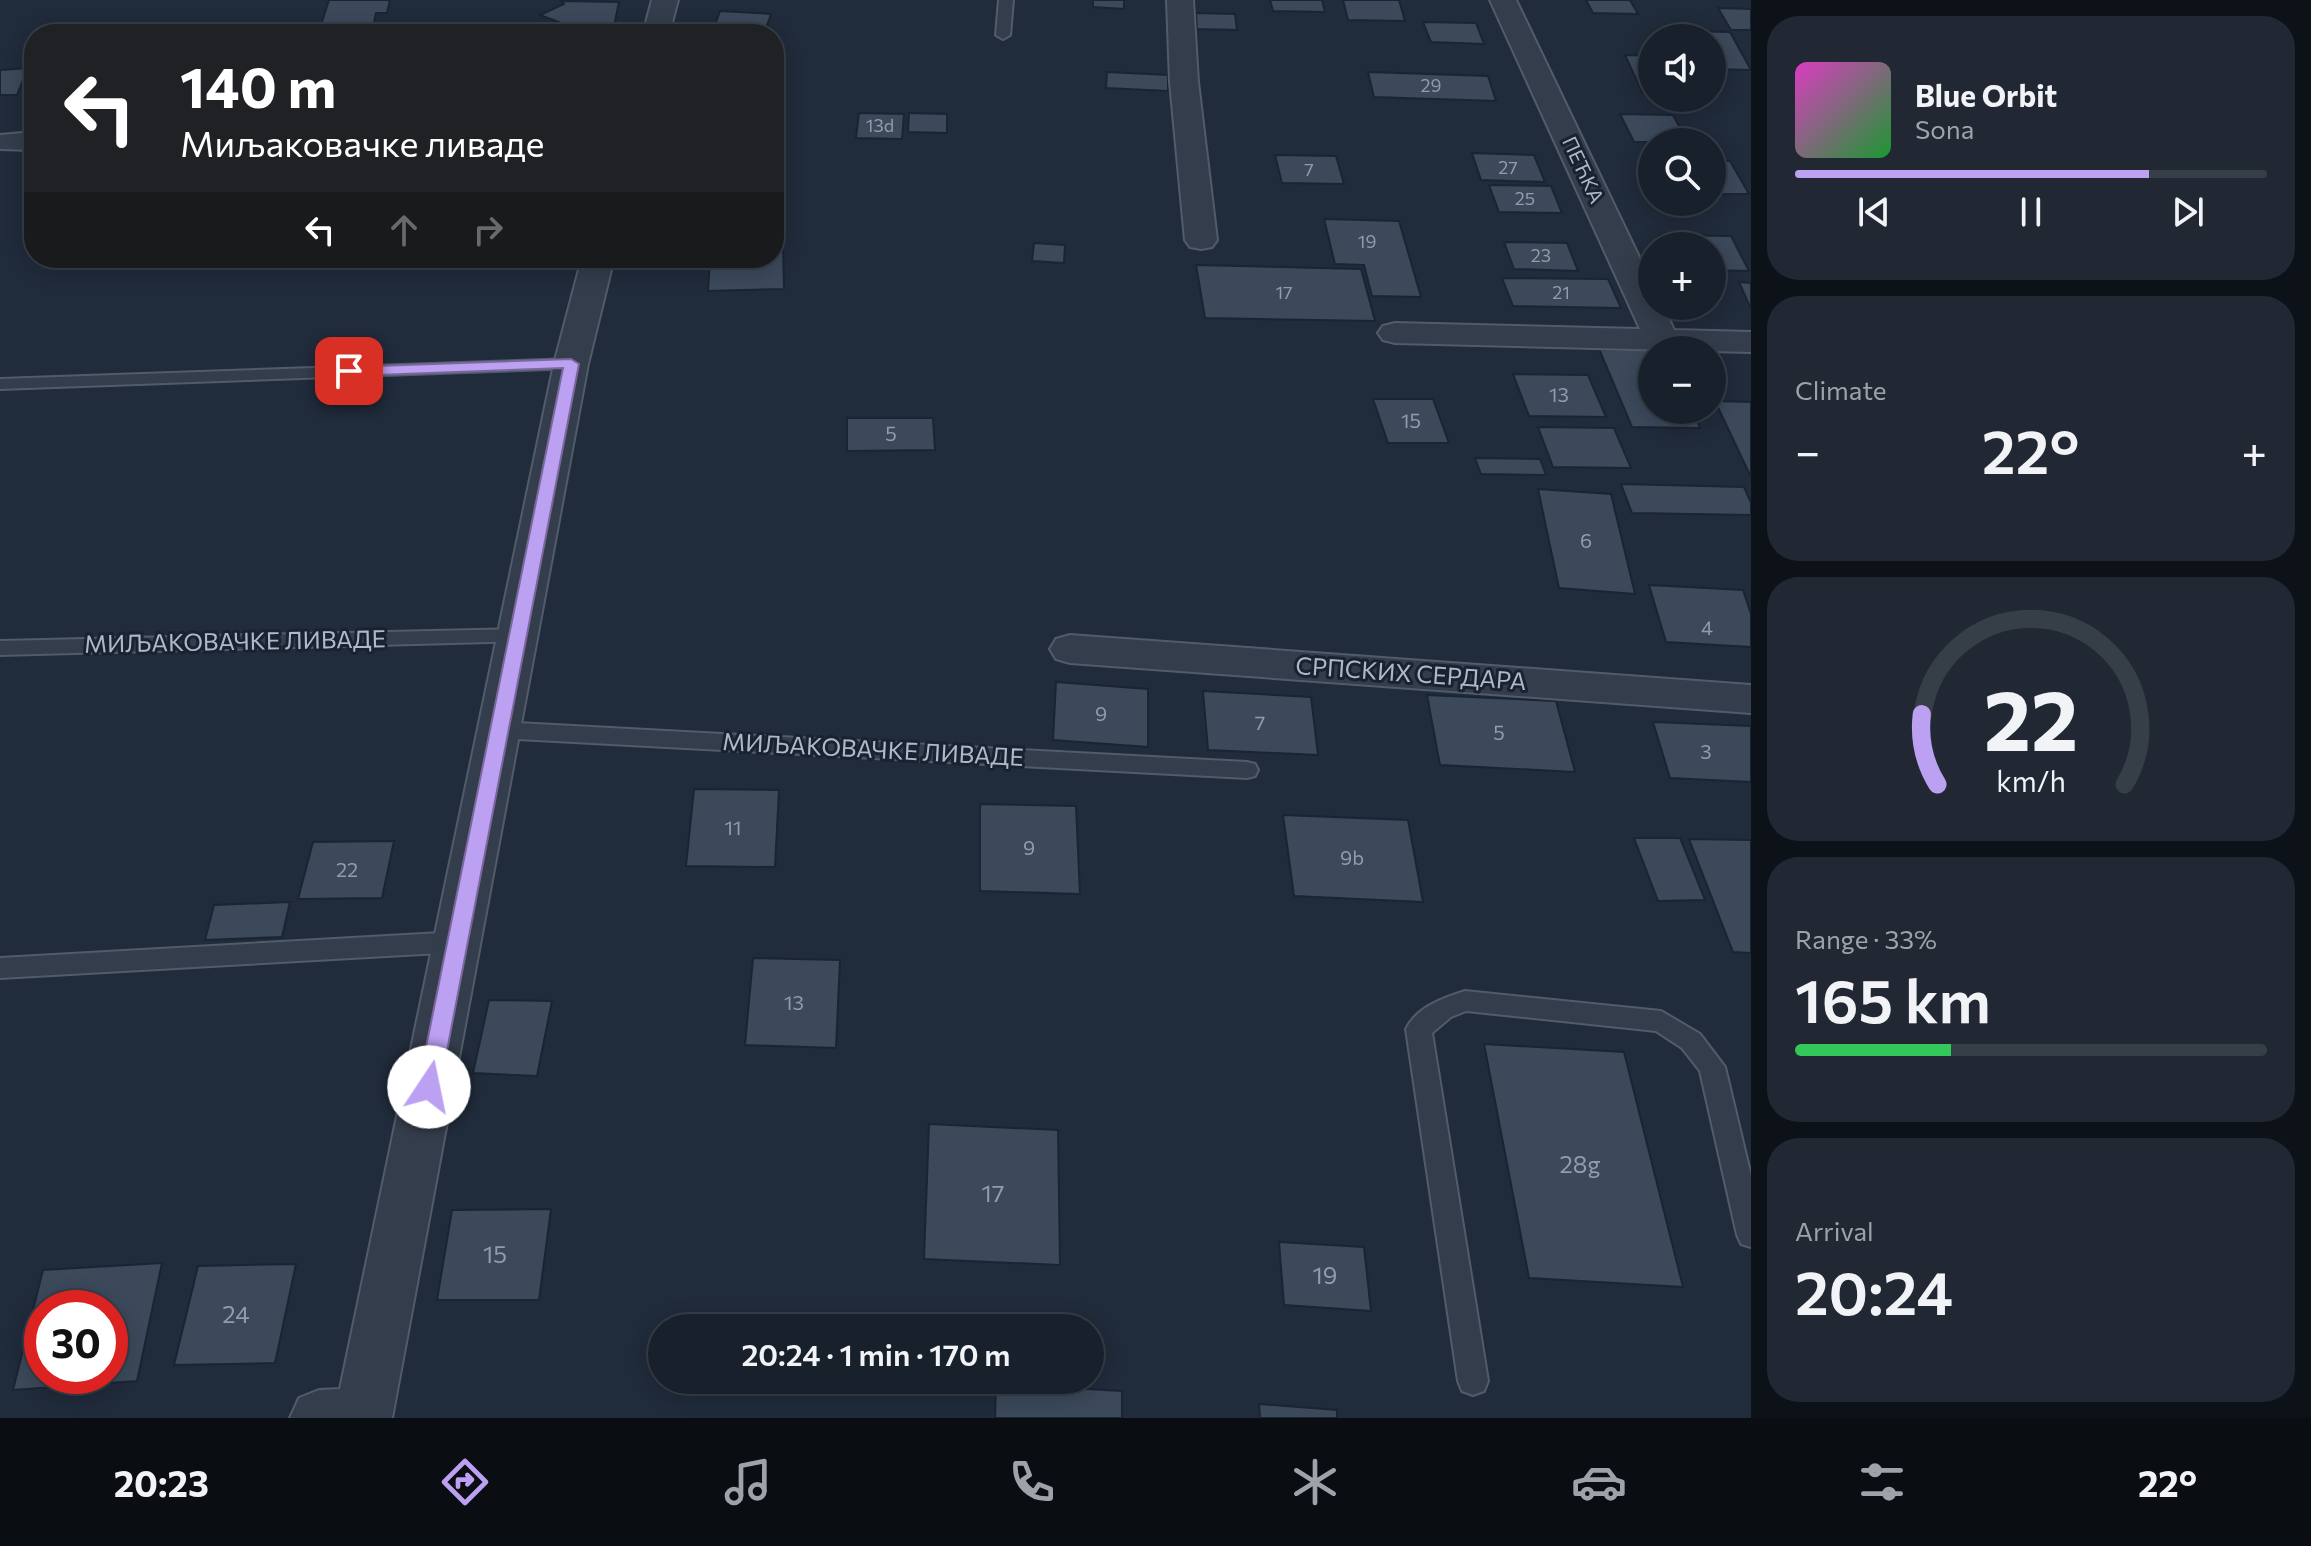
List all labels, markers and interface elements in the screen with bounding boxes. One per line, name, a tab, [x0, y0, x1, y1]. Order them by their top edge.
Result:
map controls	[1638, 24, 1726, 424]
button: sound	[1638, 24, 1726, 112]
text: 140 m	[180, 51, 336, 120]
icon: left	[48, 56, 152, 160]
house number: 29	[1421, 74, 1441, 96]
text: Blue Orbit	[1915, 76, 2057, 113]
text: Sona	[1915, 113, 1974, 144]
house number: 13d	[866, 114, 894, 136]
text: Миљаковачке ливаде	[180, 120, 545, 164]
button: search	[1638, 128, 1726, 216]
street label: ПЕЋКА	[1558, 132, 1610, 207]
house number: 27	[1498, 156, 1518, 178]
house number: 7	[1304, 158, 1314, 180]
house number: 25	[1515, 187, 1535, 209]
icon: previous	[1852, 190, 1896, 234]
icon: pause	[2009, 190, 2053, 234]
icon: next	[2166, 190, 2210, 234]
icon: left	[298, 208, 342, 252]
icon: ahead	[382, 208, 426, 252]
icon: right	[466, 208, 510, 252]
house number: 19	[1358, 230, 1376, 252]
button: +	[1638, 232, 1726, 320]
house number: 23	[1531, 244, 1551, 266]
house number: 17	[1275, 281, 1293, 303]
house number: 21	[1552, 281, 1570, 303]
button: −	[1638, 336, 1726, 424]
pin	[315, 337, 383, 405]
icon: arrive	[327, 349, 371, 393]
text: Climate	[1795, 374, 1887, 405]
house number: 13	[1549, 382, 1569, 406]
house number: 15	[1401, 408, 1421, 432]
text: 22°	[1982, 413, 2079, 486]
house number: 5	[885, 421, 897, 445]
text: −	[1795, 423, 1820, 477]
text: +	[2241, 423, 2267, 477]
house number: 6	[1580, 528, 1592, 552]
house number: 4	[1701, 615, 1713, 639]
street label: МИЉАКОВАЧКЕ ЛИВАДЕ	[84, 623, 386, 658]
street label: СРПСКИХ СЕРДАРА	[1295, 650, 1527, 695]
text: 22	[1984, 666, 2078, 768]
house number: 9	[1095, 701, 1107, 725]
house number: 7	[1255, 710, 1265, 734]
house number: 5	[1493, 720, 1505, 744]
street label: МИЉАКОВАЧКЕ ЛИВАДЕ	[722, 726, 1024, 771]
house number: 3	[1700, 739, 1712, 763]
text: km/h	[1996, 763, 2066, 798]
house number: 11	[724, 815, 742, 839]
house number: 9	[1023, 835, 1035, 859]
house number: 9b	[1340, 845, 1364, 869]
house number: 22	[336, 857, 358, 881]
text: Range · 33%	[1795, 923, 1937, 954]
text: 165 km	[1795, 962, 1991, 1035]
house number: 13	[784, 990, 804, 1014]
position arrow	[387, 1045, 471, 1129]
house number: 28g	[1560, 1149, 1600, 1178]
house number: 17	[982, 1178, 1004, 1207]
text: Arrival	[1795, 1215, 1874, 1246]
house number: 15	[483, 1239, 507, 1268]
text: 20:24	[1795, 1254, 1953, 1327]
house number: 19	[1313, 1260, 1337, 1289]
speed limit sign: 30	[24, 1290, 128, 1394]
house number: 24	[222, 1299, 250, 1328]
text: 20:24 · 1 min · 170 m	[741, 1335, 1011, 1372]
icon: directions	[437, 1454, 493, 1510]
icon: music	[720, 1454, 776, 1510]
icon: phone	[1004, 1454, 1060, 1510]
icon: climate	[1287, 1454, 1343, 1510]
icon: car	[1571, 1454, 1627, 1510]
icon: filters	[1854, 1454, 1910, 1510]
text: 20:23	[114, 1460, 209, 1504]
text: 22°	[2138, 1460, 2197, 1504]

